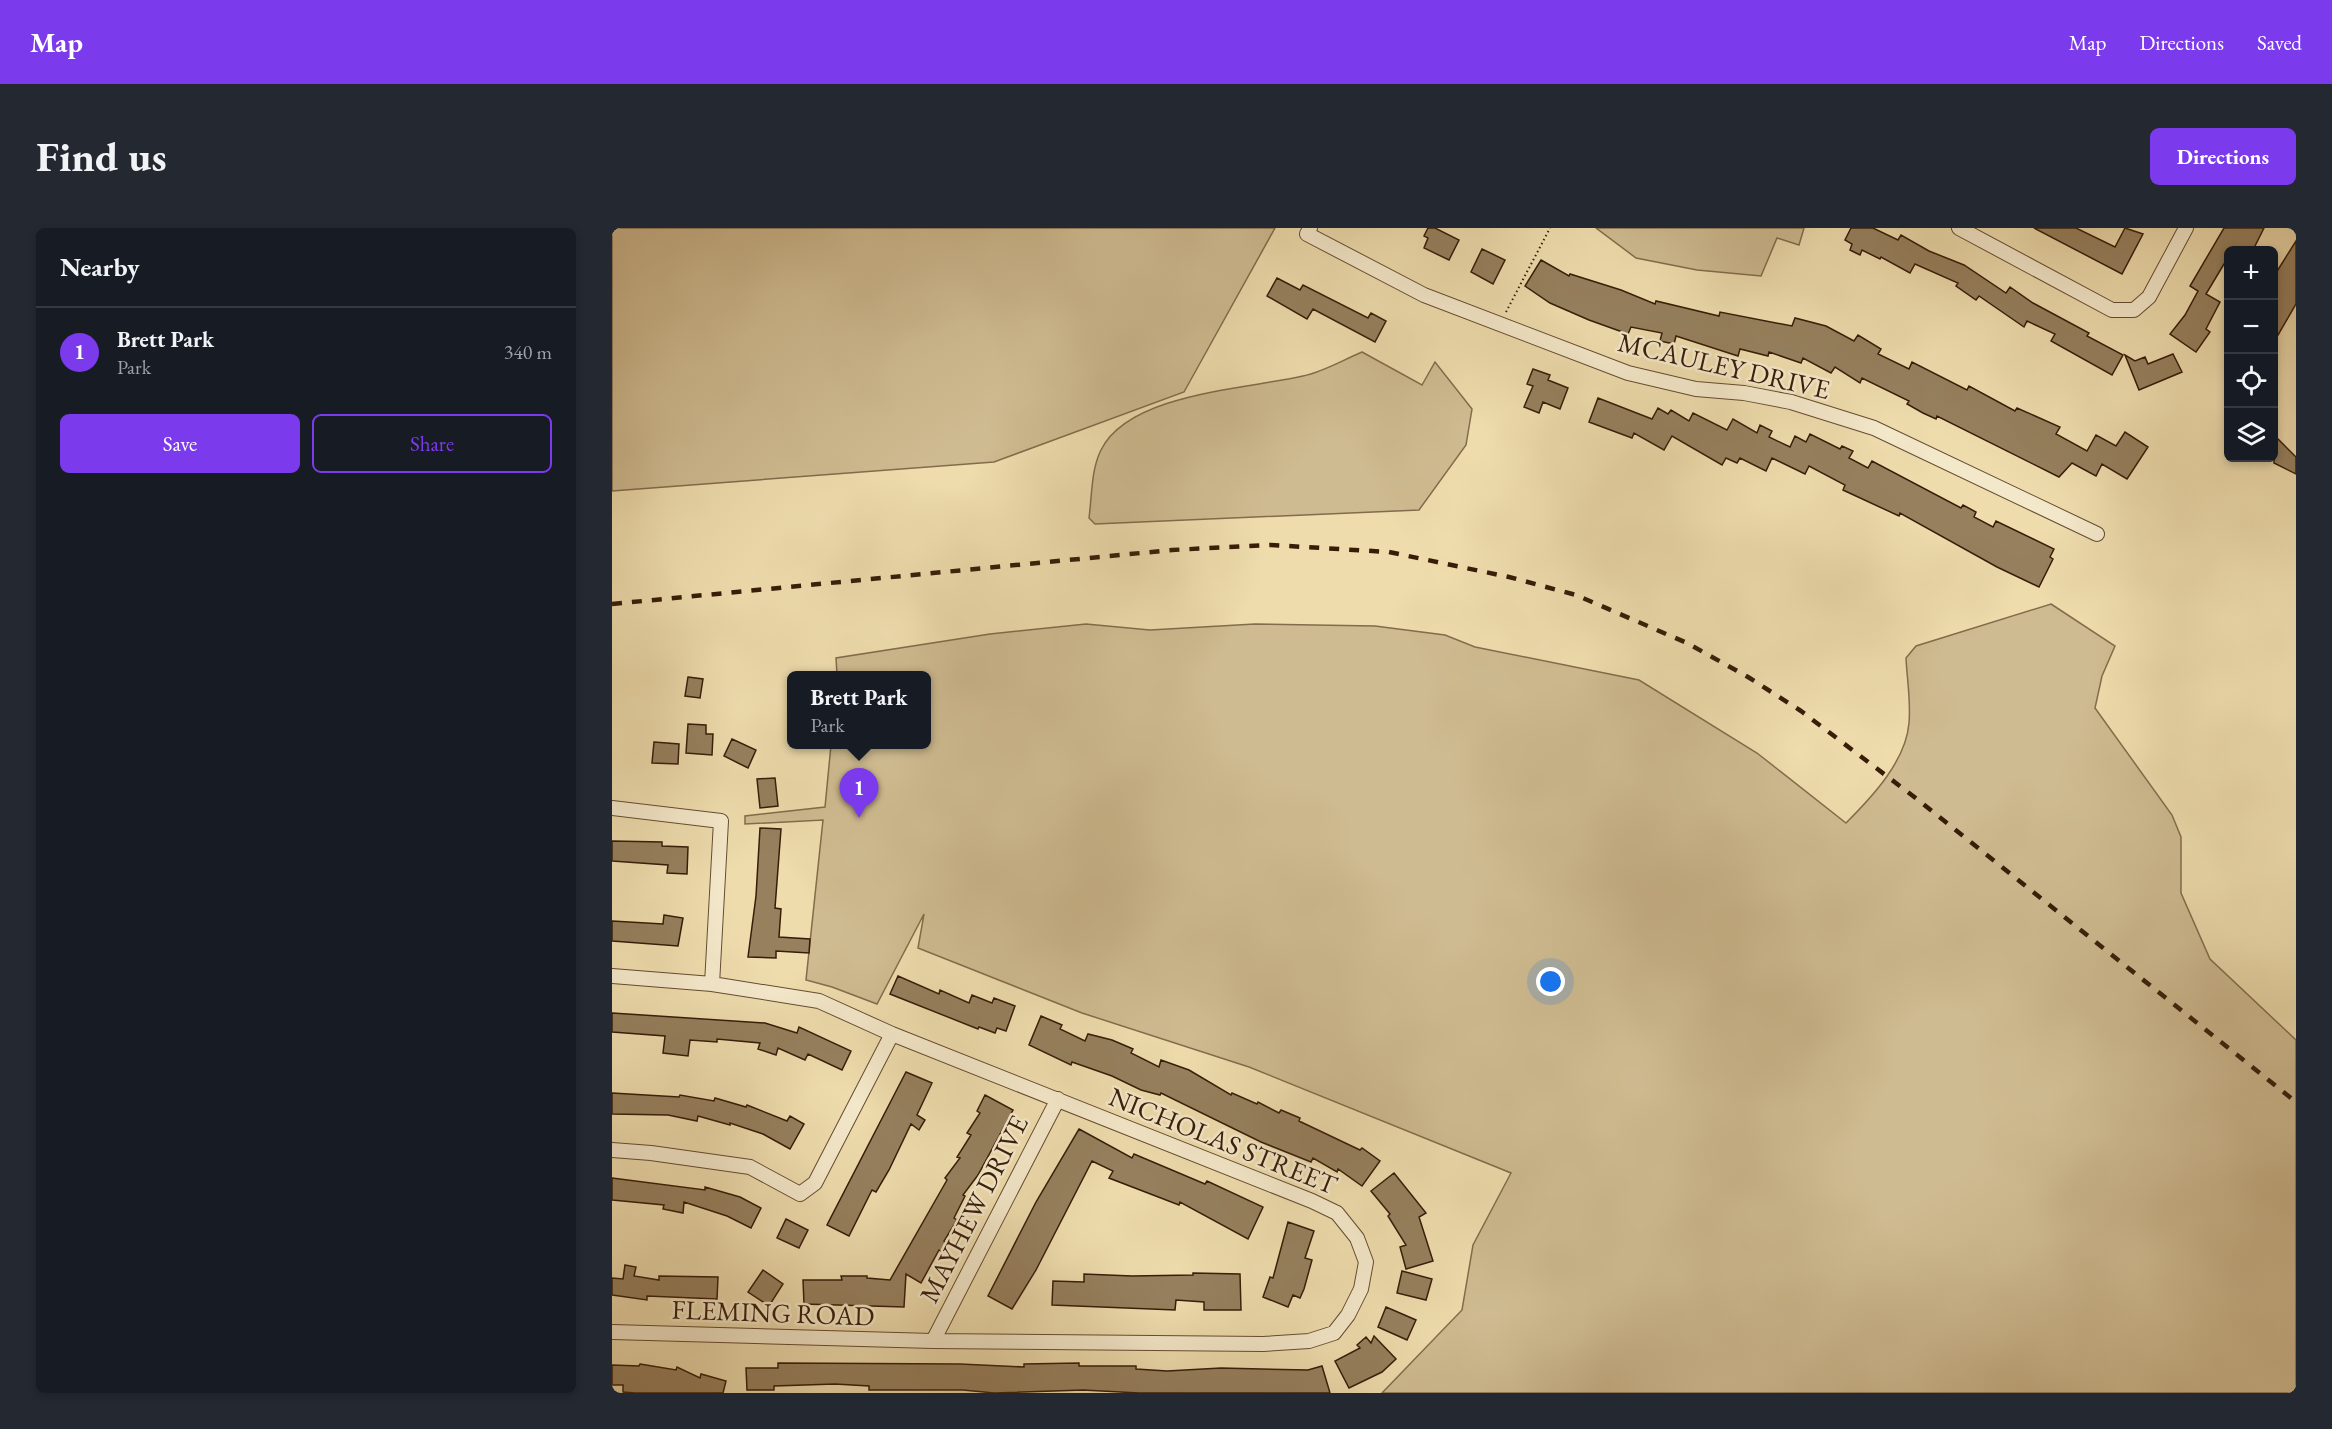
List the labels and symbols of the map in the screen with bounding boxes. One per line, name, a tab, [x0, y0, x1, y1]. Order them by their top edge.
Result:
street label: MCAULEY DRIVE	[1615, 324, 1833, 407]
pin: 1	[840, 768, 878, 818]
your location	[1536, 967, 1565, 996]
street label: NICHOLAS STREET	[1104, 1079, 1343, 1203]
street label: MAYHEW DRIVE	[911, 1109, 1036, 1308]
street label: FLEMING ROAD	[671, 1291, 875, 1334]

